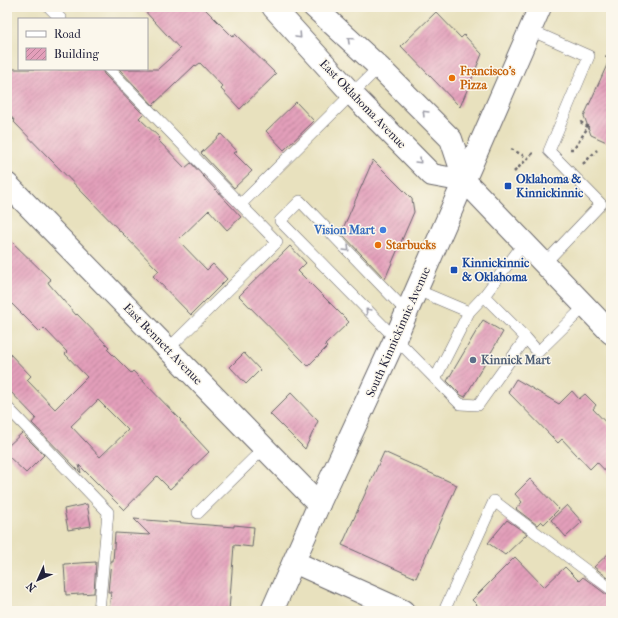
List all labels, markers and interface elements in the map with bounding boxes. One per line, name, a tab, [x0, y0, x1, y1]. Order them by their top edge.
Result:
legend	[18, 18, 148, 70]
text: Road	[54, 27, 81, 41]
one-way arrow	[295, 31, 302, 39]
one-way arrow	[347, 38, 355, 45]
text: Building	[54, 47, 99, 61]
street label: East Oklahoma Avenue	[317, 57, 409, 151]
place label: Francisco's Pizza	[459, 64, 516, 92]
marker: Francisco's Pizza	[447, 73, 457, 83]
one-way arrow	[422, 110, 430, 118]
one-way arrow	[414, 156, 422, 164]
place label: Oklahoma & Kinnickinnic	[516, 172, 584, 200]
marker: Oklahoma & Kinnickinnic	[503, 181, 513, 191]
place label: Vision Mart	[313, 223, 376, 237]
marker: Vision Mart	[378, 225, 388, 235]
place label: Starbucks	[386, 238, 436, 252]
marker: Starbucks	[373, 240, 383, 250]
one-way arrow	[342, 244, 350, 252]
place label: Kinnickinnic & Oklahoma	[462, 256, 530, 284]
street label: South Kinnickinnic Avenue	[363, 265, 433, 399]
marker: Kinnickinnic & Oklahoma	[449, 265, 459, 275]
street label: East Bennett Avenue	[121, 300, 205, 388]
one-way arrow	[366, 308, 373, 316]
place label: Kinnick Mart	[481, 353, 551, 367]
marker: Kinnick Mart	[468, 355, 478, 365]
north arrow	[18, 560, 58, 600]
text: N	[23, 579, 39, 594]

